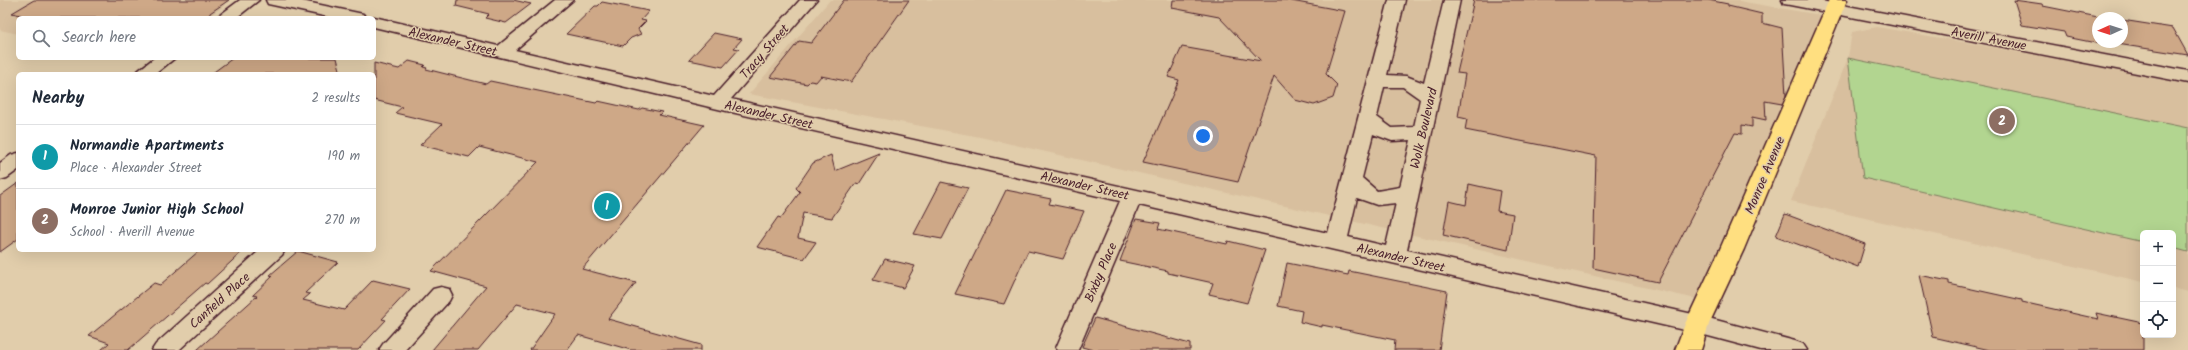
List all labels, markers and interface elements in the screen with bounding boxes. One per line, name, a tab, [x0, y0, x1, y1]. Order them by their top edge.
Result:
north arrow	[2092, 12, 2128, 48]
search box	[16, 16, 376, 60]
street label: Tracy Street	[735, 19, 796, 84]
street label: Alexander Street	[406, 22, 500, 63]
street label: Averill Avenue	[1949, 22, 2028, 57]
text: Search here	[62, 26, 136, 50]
icon: search	[30, 27, 52, 49]
text: Nearby	[32, 85, 84, 112]
street label: Wolk Boulevard	[1405, 85, 1444, 171]
text: 2 results	[312, 88, 360, 109]
street label: Alexander Street	[722, 95, 816, 136]
pin: 2	[1989, 106, 2015, 136]
your location	[1193, 126, 1213, 146]
street label: Monroe Avenue	[1740, 133, 1791, 218]
text: Normandie Apartments	[70, 134, 224, 158]
text: 1	[43, 146, 47, 167]
text: 190 m	[328, 146, 360, 167]
text: Place · Alexander Street	[70, 158, 202, 179]
street label: Alexander Street	[1038, 166, 1132, 207]
pin: 1	[594, 191, 620, 221]
text: Monroe Junior High School	[70, 198, 244, 222]
text: 2	[41, 210, 49, 231]
text: 270 m	[324, 210, 360, 231]
text: School · Averill Avenue	[70, 222, 195, 243]
map controls	[2140, 230, 2176, 338]
button: +	[2140, 230, 2176, 266]
street label: Alexander Street	[1354, 238, 1448, 279]
street label: Bixby Place	[1079, 239, 1123, 306]
button: −	[2140, 266, 2176, 302]
street label: Canfield Place	[185, 268, 256, 334]
button: locate	[2140, 302, 2176, 338]

